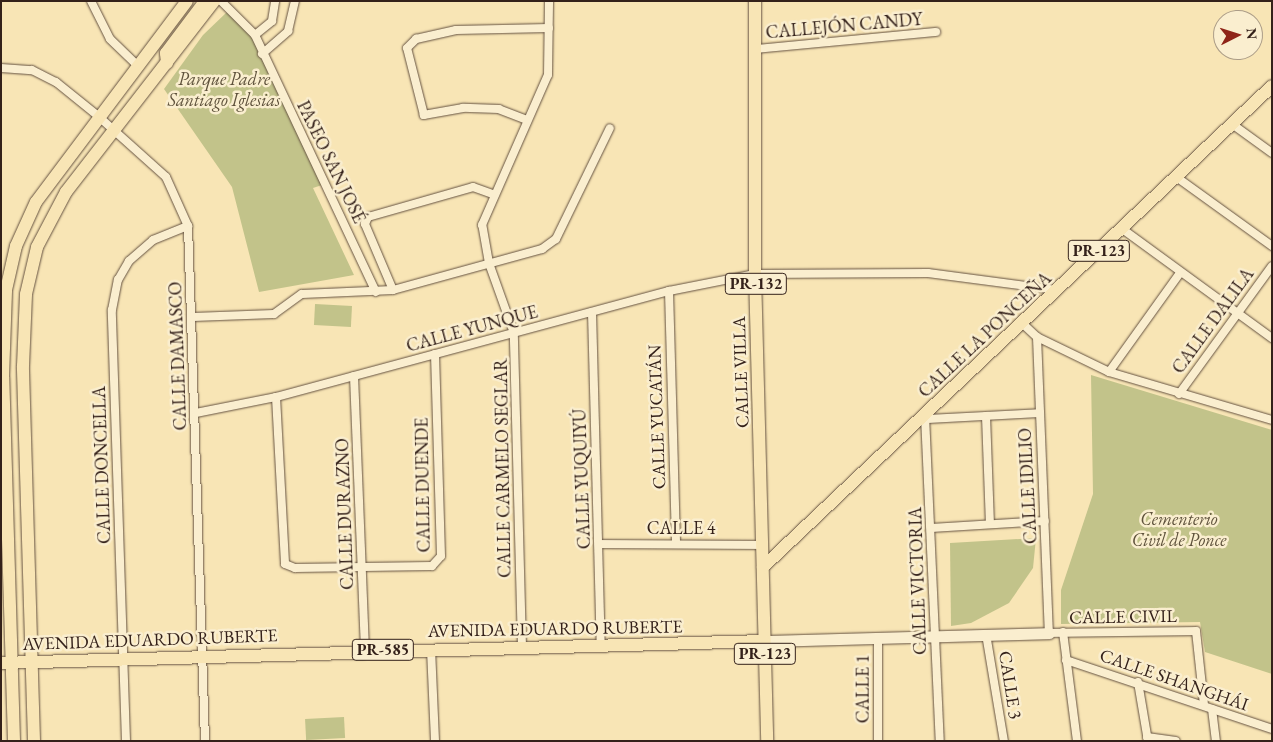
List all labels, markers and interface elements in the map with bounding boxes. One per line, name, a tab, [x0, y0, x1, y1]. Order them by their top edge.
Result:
street label: CALLEJÓN CANDY	[765, 8, 923, 44]
north arrow	[1213, 10, 1263, 60]
text: N	[1242, 27, 1261, 40]
park label: Parque Padre Santiago Iglesias	[168, 69, 280, 112]
street label: PASEO SAN JOSÉ	[292, 97, 370, 227]
road number: PR-123	[1068, 238, 1130, 264]
street label: CALLE DALILA	[1167, 264, 1259, 378]
street label: CALLE LA PONCEÑA	[914, 268, 1056, 402]
road number: PR-132	[725, 270, 787, 298]
street label: CALLE DAMASCO	[165, 281, 191, 431]
street label: CALLE YUNQUE	[404, 301, 540, 357]
street label: CALLE VILLA	[728, 316, 754, 428]
street label: CALLE YUCATÁN	[644, 344, 670, 490]
street label: CALLE CARMELO SEGLAR	[490, 358, 516, 578]
street label: CALLE DONCELLA	[88, 386, 116, 544]
street label: CALLE YUQUIYÚ	[569, 408, 595, 550]
street label: CALLE DUENDE	[411, 417, 435, 553]
street label: CALLE IDILIO	[1014, 427, 1042, 545]
street label: CALLE DURAZNO	[332, 438, 358, 590]
street label: CALLE VICTORIA	[905, 507, 931, 655]
park label: Cementerio Civil de Ponce	[1132, 509, 1226, 552]
street label: CALLE 4	[647, 517, 715, 539]
street label: CALLE CIVIL	[1069, 605, 1177, 629]
street label: AVENIDA EDUARDO RUBERTE	[427, 616, 683, 642]
street label: AVENIDA EDUARDO RUBERTE	[22, 625, 278, 655]
road number: PR-585	[352, 636, 414, 664]
road number: PR-123	[734, 641, 796, 668]
street label: CALLE SHANGHÁI	[1097, 644, 1251, 716]
street label: CALLE 3	[994, 649, 1026, 721]
street label: CALLE 1	[852, 655, 874, 723]

